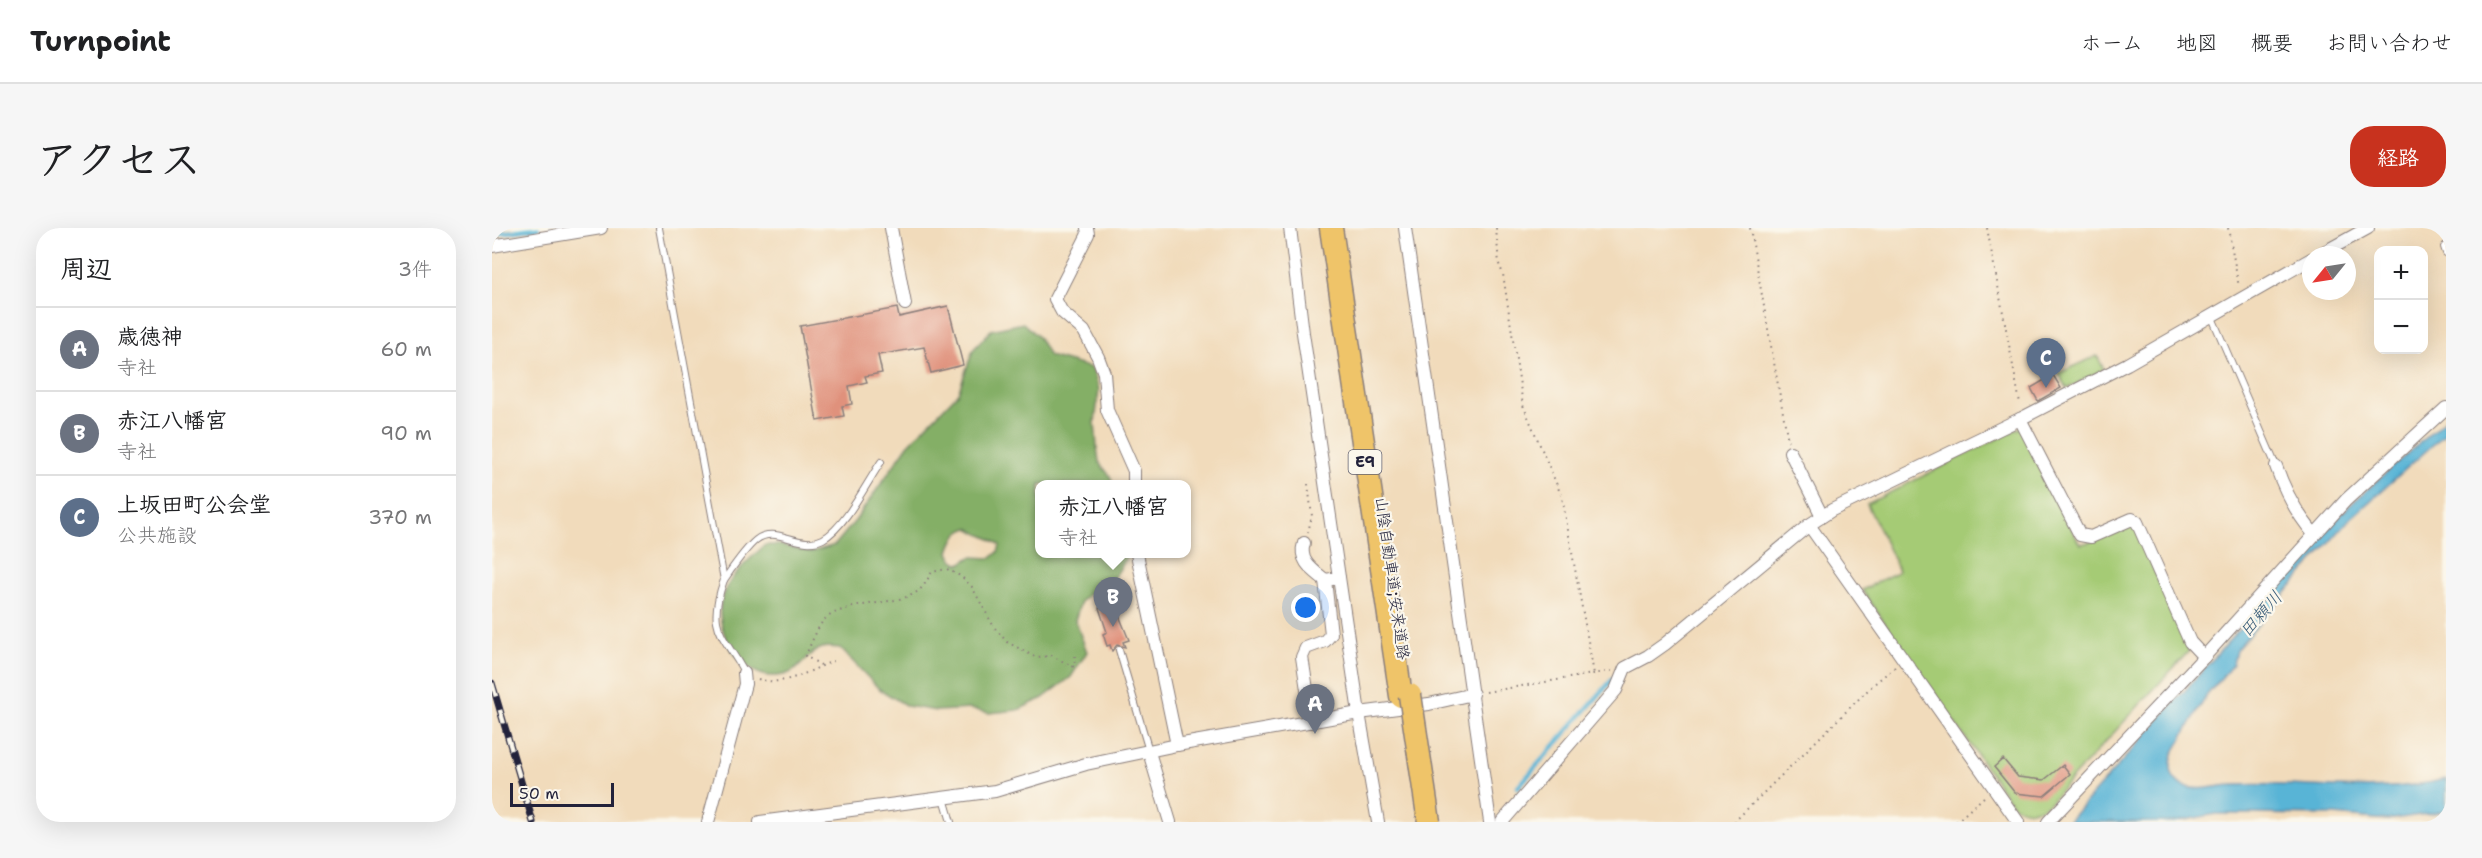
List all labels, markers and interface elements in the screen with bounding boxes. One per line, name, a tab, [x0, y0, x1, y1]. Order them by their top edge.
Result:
text: Turnpoint	[30, 22, 171, 60]
text: ホーム	[2081, 29, 2143, 57]
text: 地図	[2176, 29, 2218, 57]
text: 概要	[2251, 29, 2293, 57]
text: お問い合わせ	[2326, 29, 2452, 57]
button: 経路	[2350, 126, 2446, 187]
text: アクセス	[36, 131, 201, 187]
north arrow	[2302, 246, 2356, 300]
map controls	[2374, 246, 2428, 354]
button: +	[2374, 246, 2428, 300]
text: 周辺	[60, 251, 112, 286]
text: 3件	[398, 256, 432, 282]
button: −	[2374, 300, 2428, 354]
text: 歳徳神	[117, 322, 183, 351]
text: A	[72, 336, 87, 362]
text: 60 m	[380, 336, 432, 362]
pin: C	[2026, 338, 2066, 388]
text: 寺社	[117, 354, 157, 380]
text: 赤江八幡宮	[117, 406, 227, 435]
text: B	[73, 420, 86, 446]
text: 90 m	[380, 420, 432, 446]
text: 寺社	[117, 438, 157, 464]
road number: E9	[1348, 450, 1382, 474]
popup	[1035, 480, 1191, 558]
text: 上坂田町公会堂	[117, 490, 271, 519]
text: 赤江八幡宮	[1058, 492, 1168, 521]
street label: 山陰自動車道;安来道路	[1371, 495, 1414, 661]
text: C	[73, 504, 86, 530]
text: 370 m	[368, 504, 432, 530]
text: 公共施設	[117, 522, 197, 548]
text: 寺社	[1058, 524, 1098, 550]
pin: B	[1094, 578, 1132, 627]
water label: 田頼川	[2234, 586, 2288, 642]
your location	[1291, 593, 1320, 622]
pin: A	[1296, 684, 1334, 734]
scale bar	[510, 780, 614, 808]
text: 50 m	[519, 783, 559, 804]

